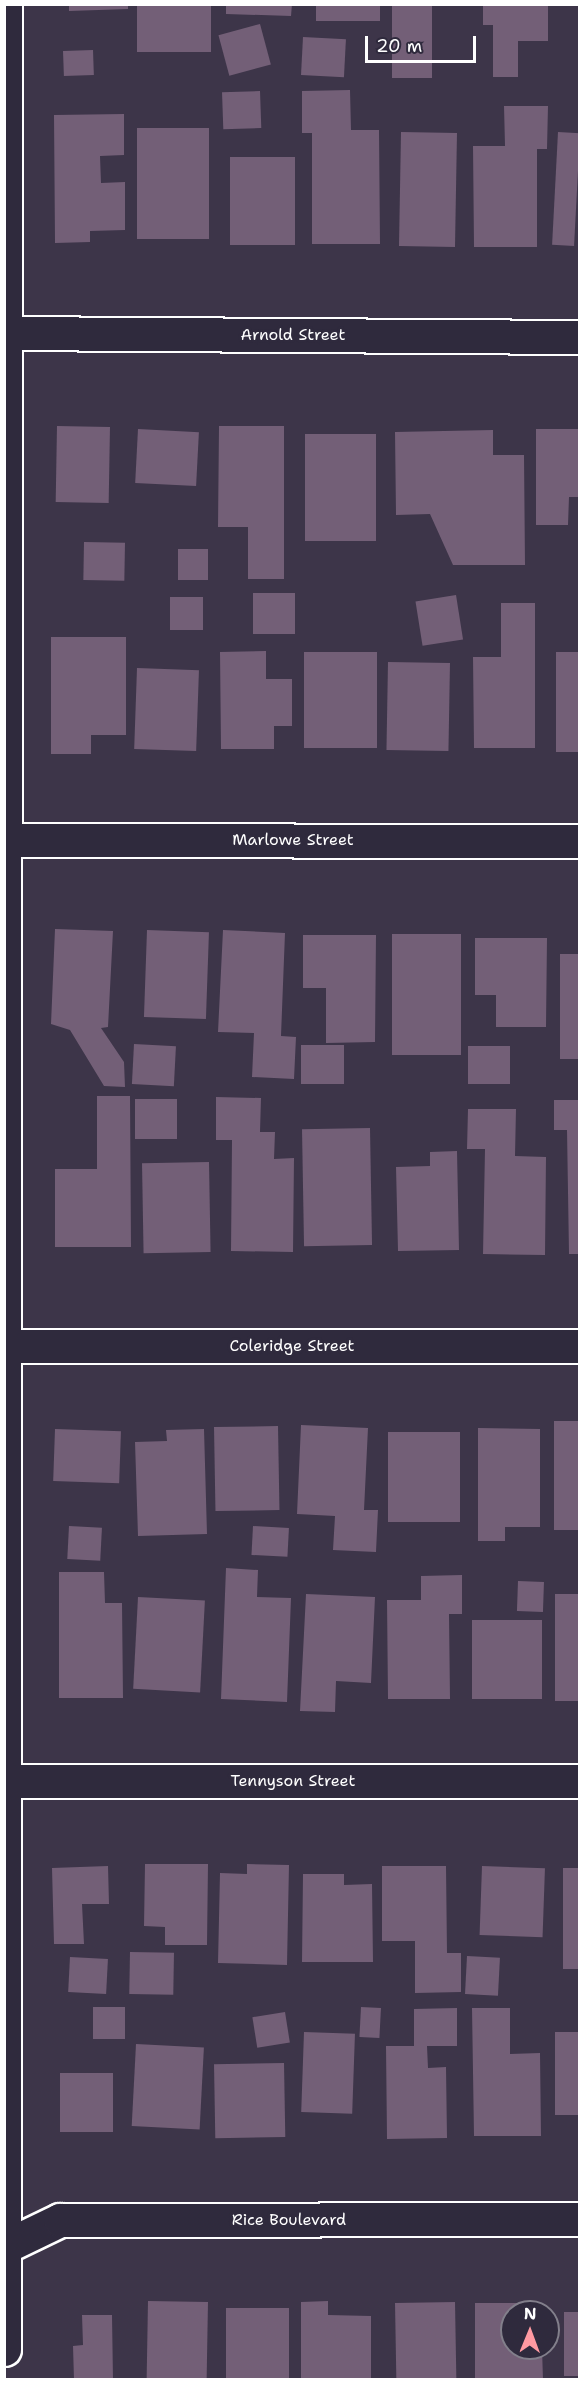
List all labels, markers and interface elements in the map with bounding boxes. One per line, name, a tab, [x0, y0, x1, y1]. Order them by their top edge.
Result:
scale bar	[368, 24, 479, 62]
text: 20 m	[376, 34, 422, 58]
street label: Arnold Street	[240, 325, 346, 345]
street label: Marlowe Street	[232, 830, 354, 850]
street label: Coleridge Street	[229, 1336, 355, 1356]
street label: Tennyson Street	[231, 1771, 355, 1791]
street label: Rice Boulevard	[232, 2210, 346, 2230]
north arrow	[500, 2300, 560, 2360]
text: N	[524, 2303, 537, 2324]

